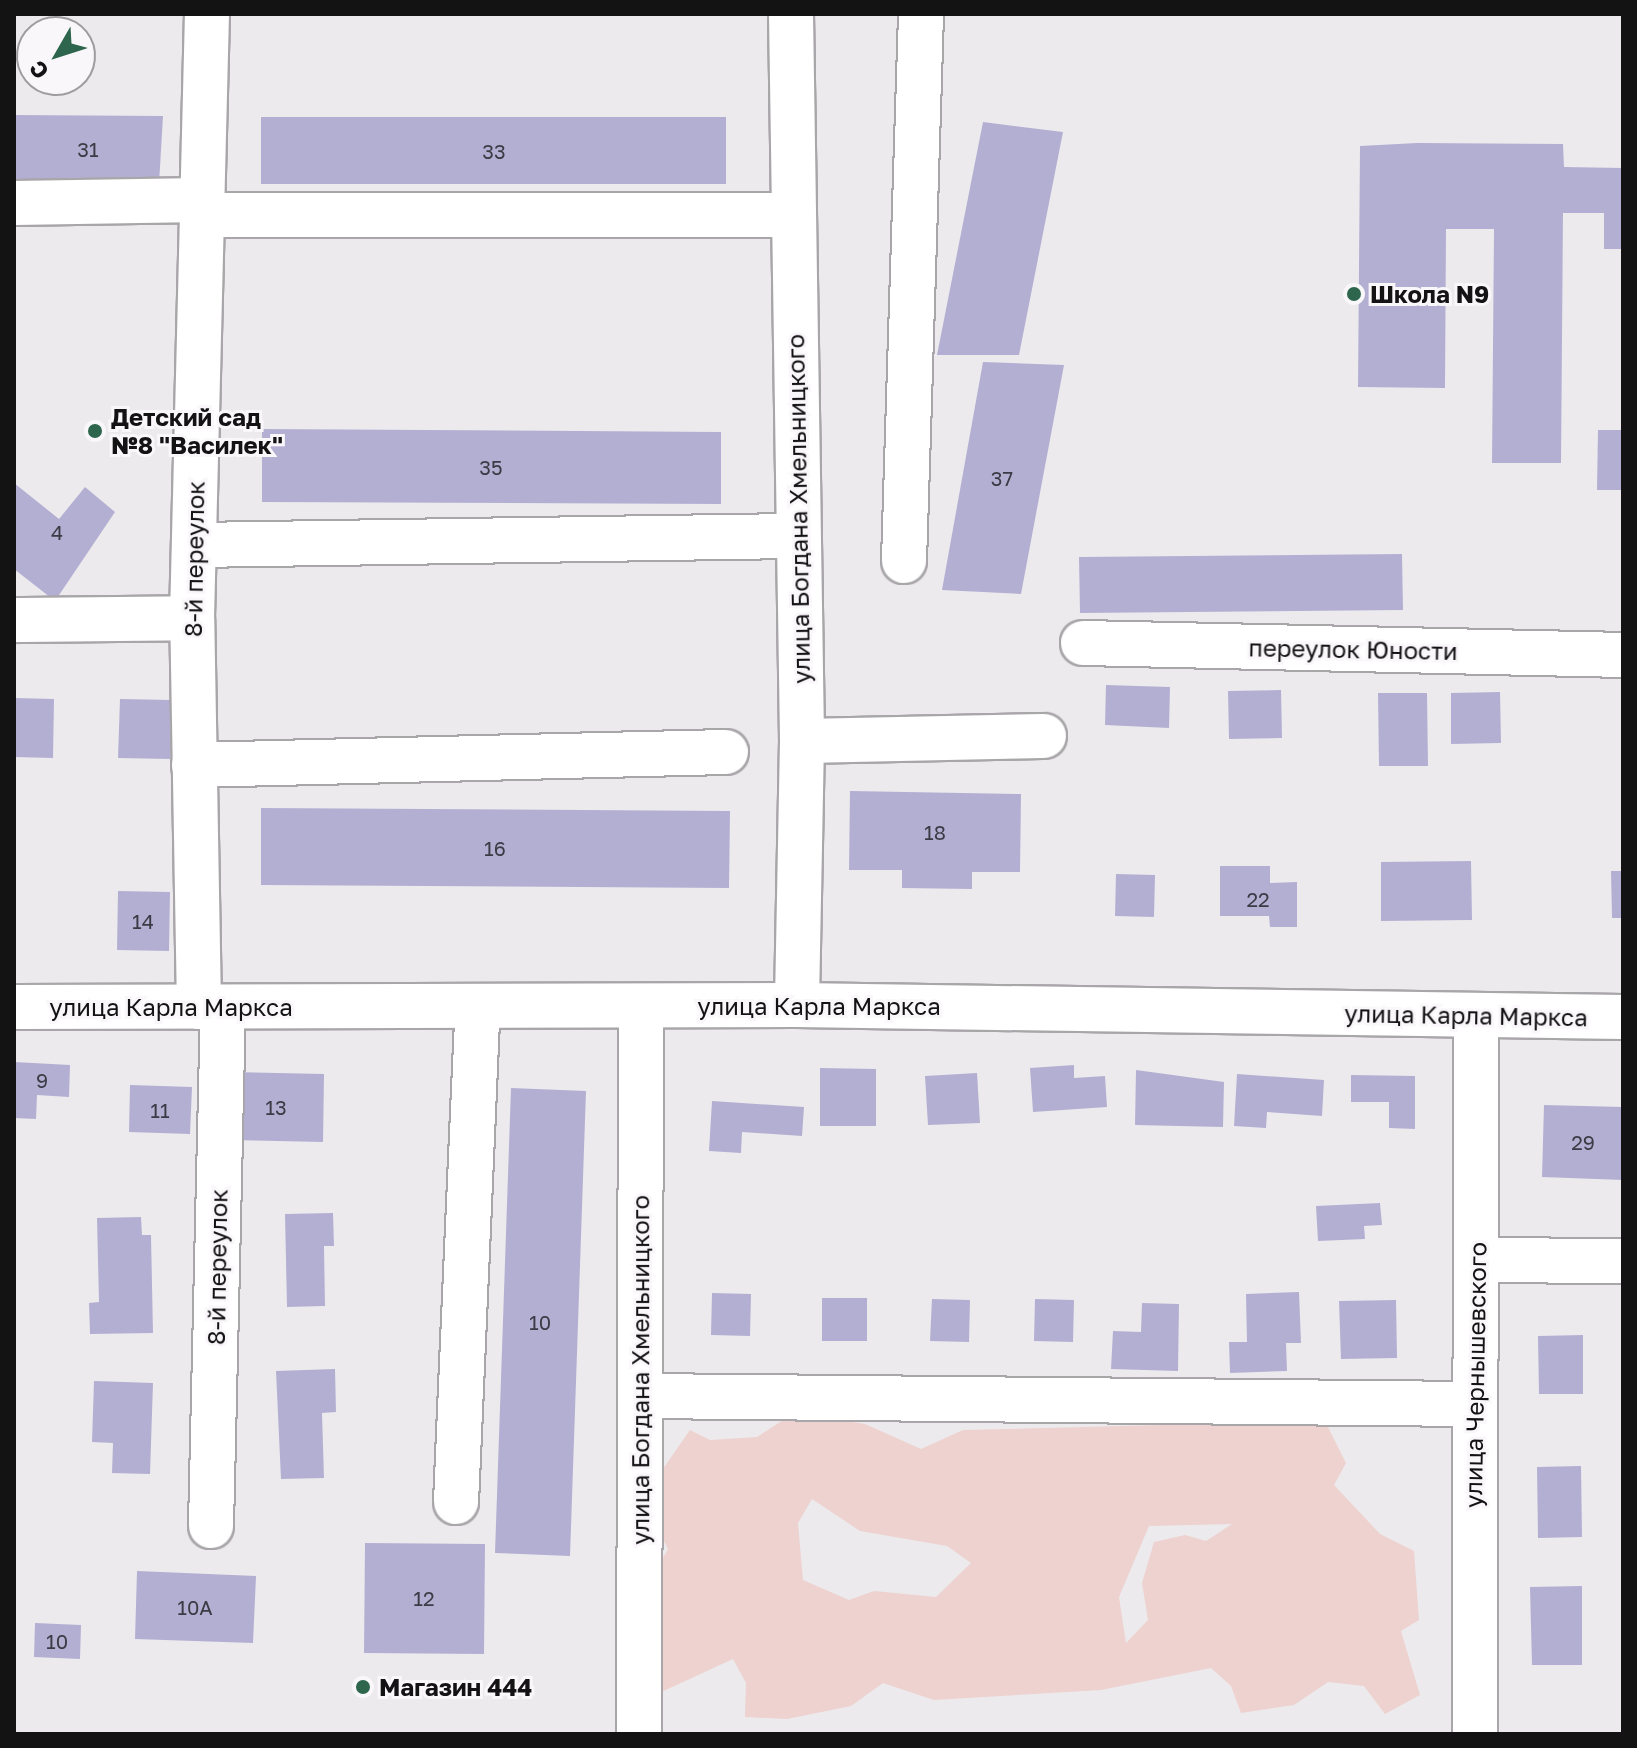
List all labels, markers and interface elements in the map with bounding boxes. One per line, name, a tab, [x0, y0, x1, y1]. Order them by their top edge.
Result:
north arrow	[16, 16, 96, 96]
text: С	[23, 56, 54, 85]
house number: 31	[77, 137, 99, 161]
house number: 33	[482, 139, 506, 163]
place label: Школа N9	[1370, 280, 1489, 308]
marker: Школа N9	[1345, 285, 1363, 303]
street label: улица Богдана Хмельницкого	[781, 334, 815, 684]
place label: Детский сад №8 "Василек"	[111, 403, 283, 459]
marker: Детский сад №8 "Василек"	[86, 422, 104, 440]
house number: 35	[479, 455, 503, 479]
house number: 37	[991, 466, 1013, 490]
street label: 8-й переулок	[178, 481, 210, 637]
house number: 4	[51, 520, 63, 544]
street label: переулок Юности	[1248, 633, 1458, 665]
house number: 18	[924, 820, 946, 844]
house number: 16	[484, 836, 506, 860]
house number: 22	[1246, 887, 1270, 911]
house number: 14	[132, 909, 154, 933]
street label: улица Карла Маркса	[697, 992, 941, 1020]
street label: улица Карла Маркса	[49, 993, 293, 1021]
street label: улица Карла Маркса	[1344, 998, 1588, 1032]
house number: 9	[36, 1068, 48, 1092]
house number: 13	[265, 1095, 287, 1119]
house number: 11	[150, 1098, 170, 1122]
house number: 29	[1571, 1130, 1595, 1154]
street label: 8-й переулок	[201, 1189, 233, 1345]
street label: улица Богдана Хмельницкого	[626, 1195, 654, 1545]
street label: улица Чернышевского	[1458, 1242, 1492, 1508]
house number: 10	[529, 1310, 551, 1334]
house number: 12	[413, 1586, 435, 1610]
house number: 10А	[177, 1595, 213, 1619]
house number: 10	[46, 1629, 68, 1653]
place label: Магазин 444	[379, 1673, 532, 1701]
marker: Магазин 444	[354, 1678, 372, 1696]

